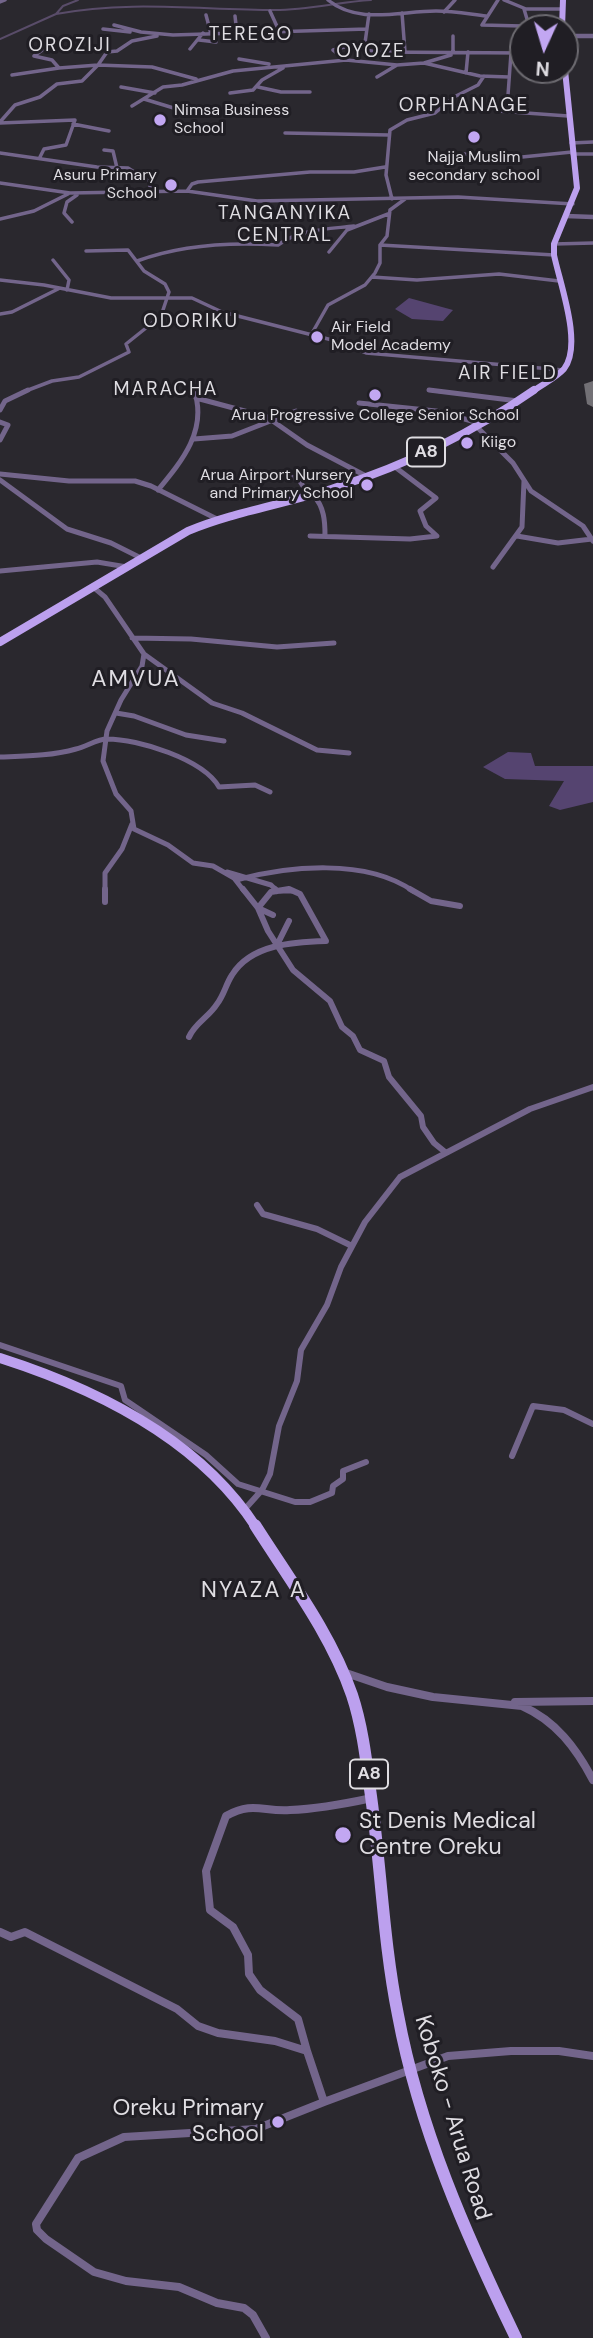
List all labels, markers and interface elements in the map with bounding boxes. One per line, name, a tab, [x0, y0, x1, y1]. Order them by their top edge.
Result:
north arrow	[509, 14, 579, 84]
district label: TEREGO	[209, 24, 293, 46]
district label: OROZIJI	[29, 35, 111, 57]
district label: OYOZE	[337, 41, 405, 63]
text: N	[535, 56, 550, 81]
district label: ORPHANAGE	[400, 95, 528, 117]
place label: Nimsa Business School	[174, 101, 289, 139]
marker: Nimsa Business School	[152, 112, 168, 128]
marker: Najja Muslim secondary school	[466, 129, 482, 145]
place label: Najja Muslim secondary school	[408, 148, 540, 186]
place label: Asuru Primary School	[53, 166, 157, 204]
marker: Asuru Primary School	[163, 177, 179, 193]
district label: TANGANYIKA CENTRAL	[219, 203, 351, 247]
district label: ODORIKU	[144, 311, 238, 333]
place label: Air Field Model Academy	[331, 318, 451, 356]
marker: Air Field Model Academy	[309, 329, 325, 345]
district label: AIR FIELD	[459, 363, 557, 385]
district label: MARACHA	[114, 379, 218, 401]
marker: Arua Progressive College Senior School	[367, 387, 383, 403]
place label: Arua Progressive College Senior School	[231, 406, 519, 426]
place label: Kiigo	[481, 433, 516, 453]
marker: Kiigo	[459, 435, 475, 451]
road number: A8	[407, 438, 445, 466]
place label: Arua Airport Nursery and Primary School	[200, 466, 353, 504]
marker: Arua Airport Nursery and Primary School	[359, 477, 375, 493]
district label: AMVUA	[92, 666, 180, 694]
district label: NYAZA A	[202, 1577, 306, 1605]
road number: A8	[350, 1759, 388, 1788]
place label: St Denis Medical Centre Oreku	[359, 1808, 536, 1862]
marker: St Denis Medical Centre Oreku	[333, 1825, 353, 1845]
street label: Koboko - Arua Road	[408, 2012, 496, 2224]
place label: Oreku Primary School	[112, 2095, 264, 2149]
marker: Oreku Primary School	[270, 2114, 286, 2130]

